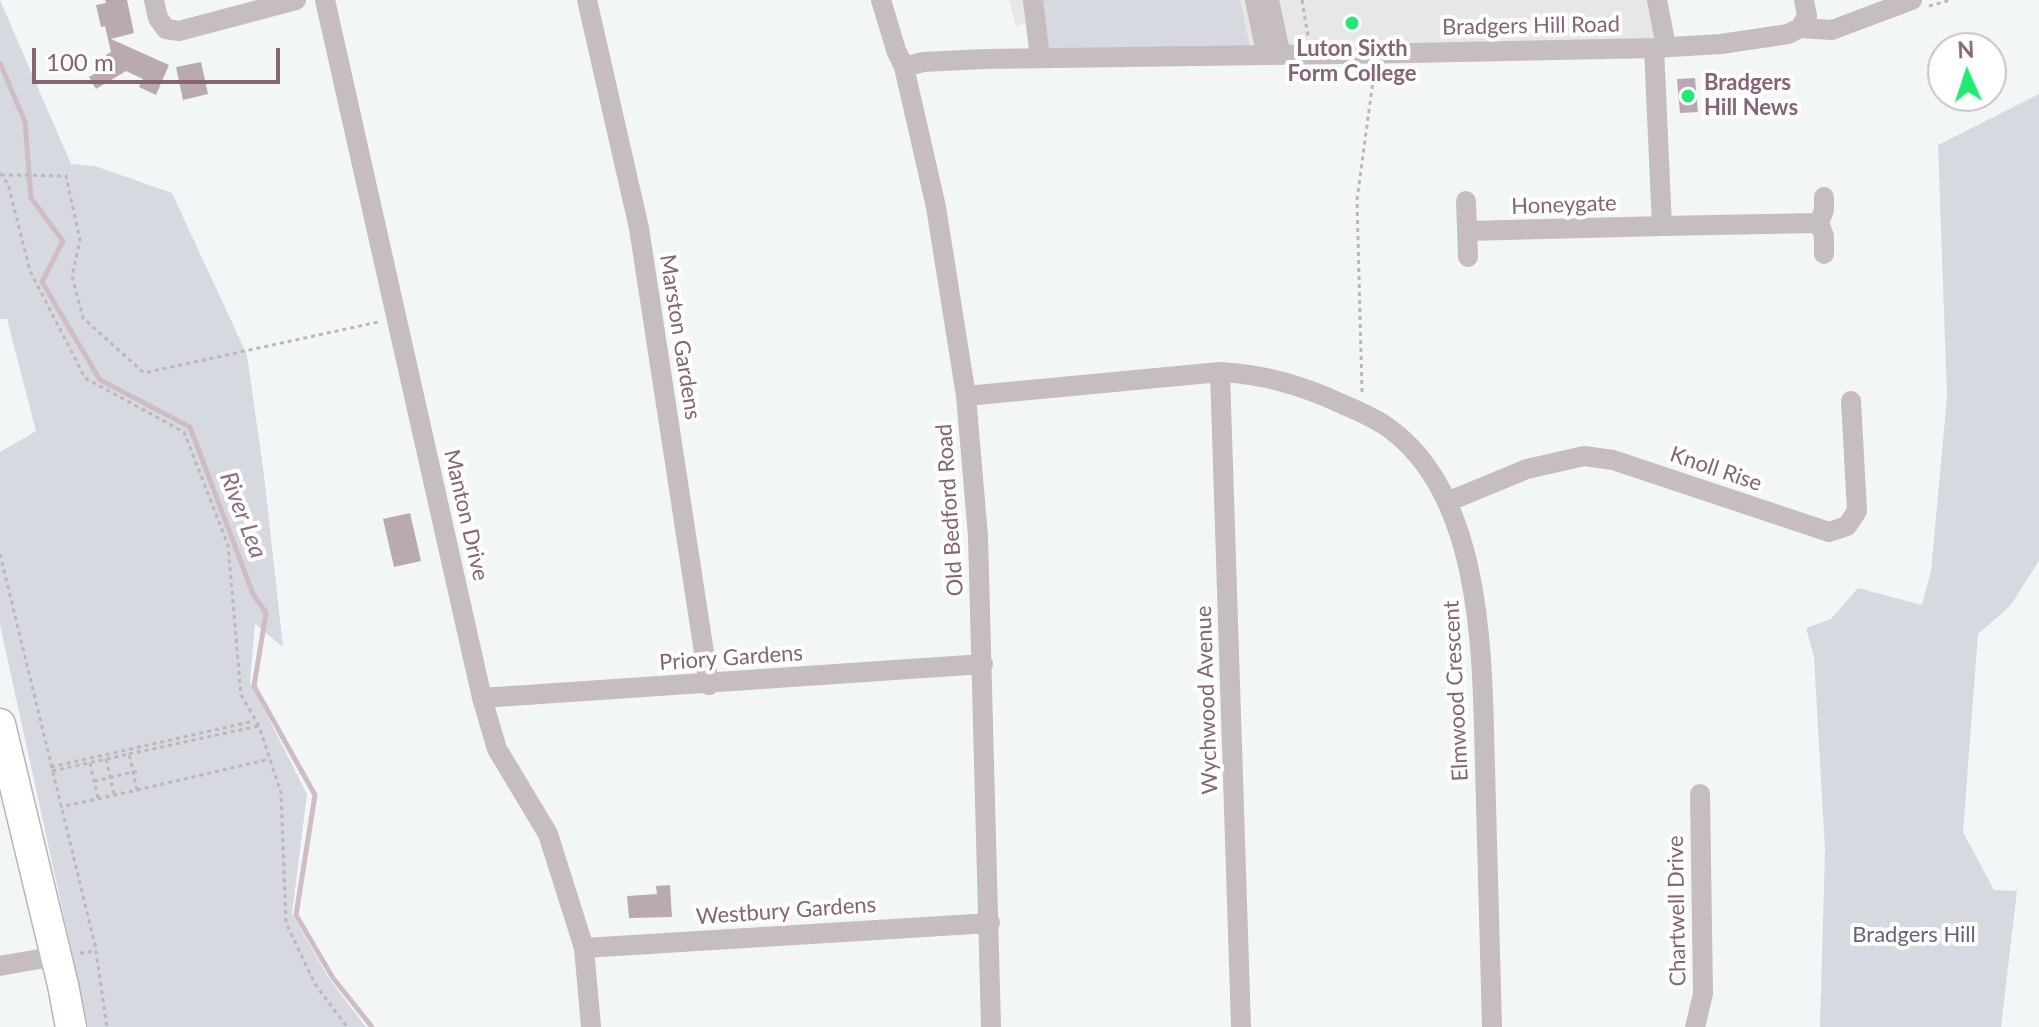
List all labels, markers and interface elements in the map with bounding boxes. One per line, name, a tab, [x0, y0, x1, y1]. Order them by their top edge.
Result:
street label: Bradgers Hill Road	[1442, 11, 1620, 41]
marker: Luton Sixth Form College	[1343, 14, 1361, 32]
scale bar	[36, 32, 284, 82]
north arrow	[1927, 32, 2007, 112]
place label: Luton Sixth Form College	[1288, 36, 1416, 88]
text: N	[1957, 36, 1975, 63]
text: 100 m	[46, 47, 114, 76]
place label: Bradgers Hill News	[1704, 70, 1798, 122]
marker: Bradgers Hill News	[1679, 87, 1697, 105]
street label: Honeygate	[1511, 190, 1617, 220]
street label: Marston Gardens	[654, 252, 706, 422]
street label: Old Bedford Road	[931, 423, 969, 597]
street label: Knoll Rise	[1667, 441, 1765, 497]
street label: Manton Drive	[438, 447, 494, 583]
water label: River Lea	[213, 468, 273, 562]
street label: Elmwood Crescent	[1438, 600, 1474, 782]
street label: Wychwood Avenue	[1191, 605, 1223, 795]
street label: Priory Gardens	[658, 640, 804, 676]
street label: Chartwell Drive	[1662, 835, 1692, 987]
street label: Westbury Gardens	[695, 892, 877, 930]
park label: Bradgers Hill	[1852, 922, 1976, 948]

